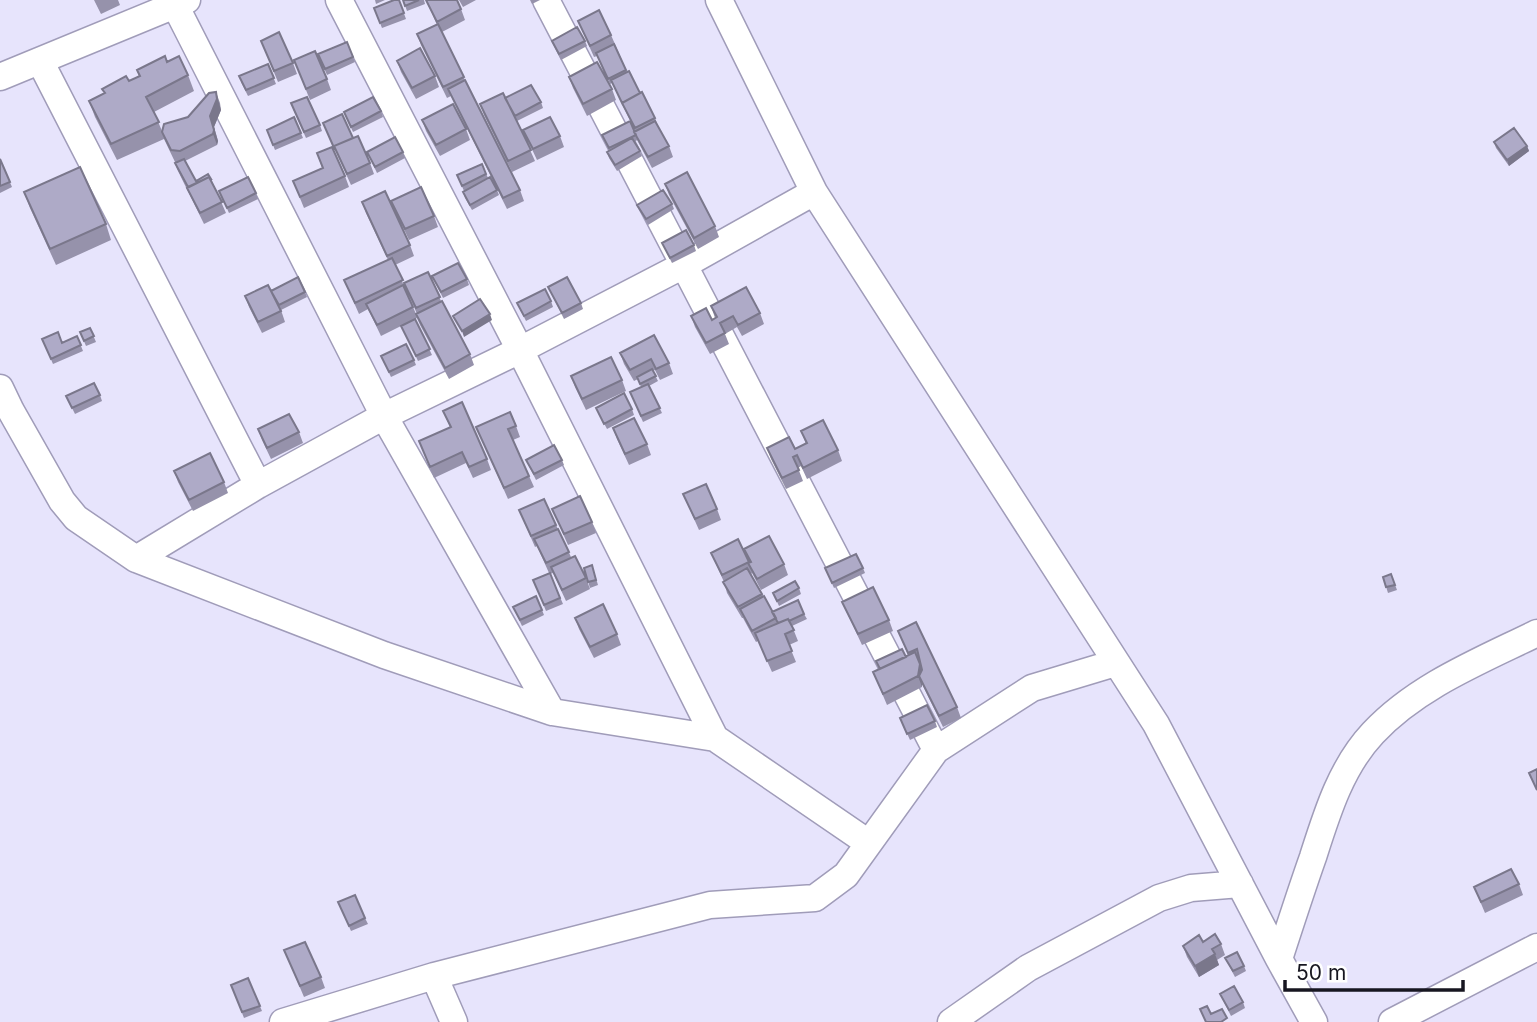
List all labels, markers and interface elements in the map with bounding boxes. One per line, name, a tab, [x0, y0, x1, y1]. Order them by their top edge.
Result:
scale bar	[1285, 948, 1464, 992]
text: 50 m	[1296, 960, 1346, 985]

